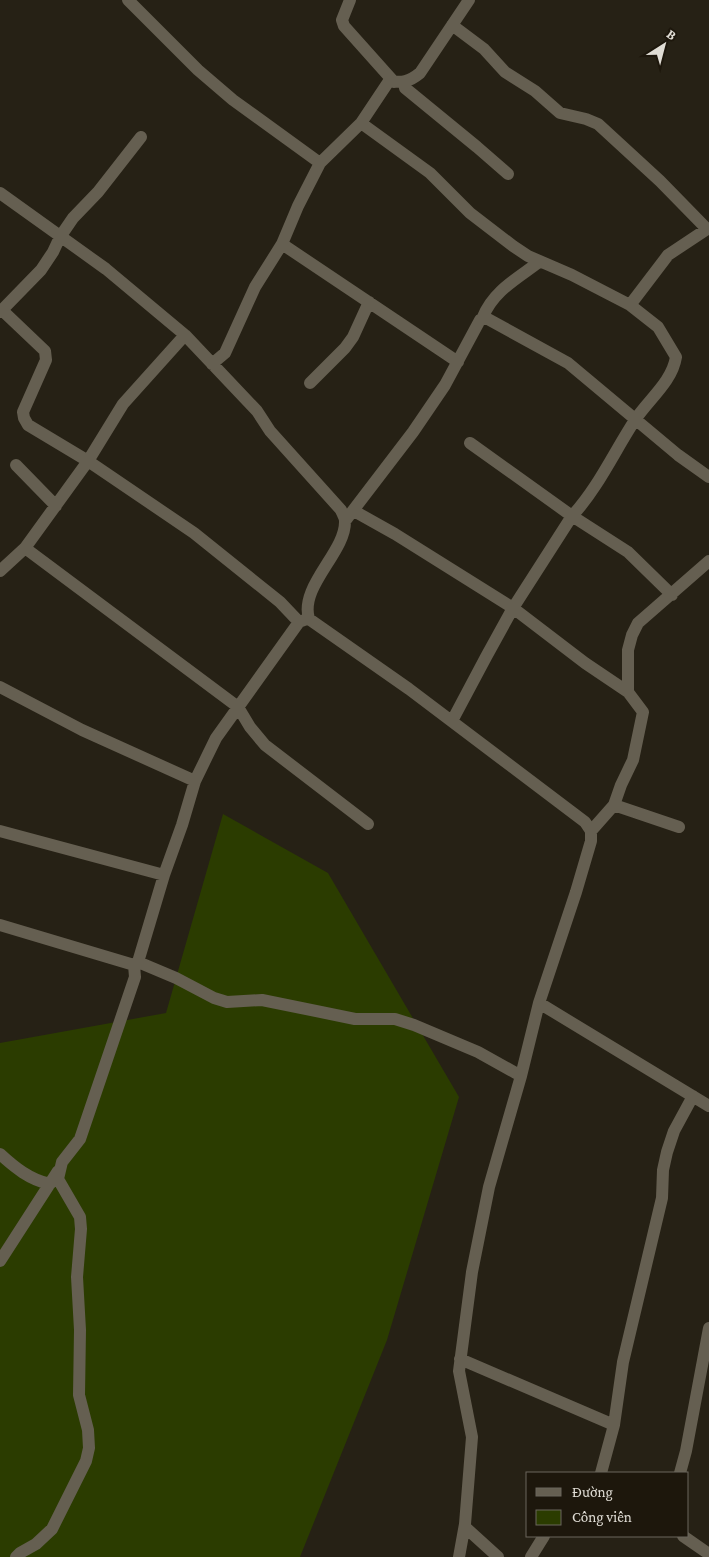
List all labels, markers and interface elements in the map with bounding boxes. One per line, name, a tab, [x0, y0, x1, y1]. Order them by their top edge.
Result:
north arrow	[639, 20, 689, 70]
text: B	[664, 26, 680, 43]
legend	[526, 1472, 689, 1537]
text: Đường	[572, 1484, 613, 1501]
text: Công viên	[572, 1509, 632, 1526]

